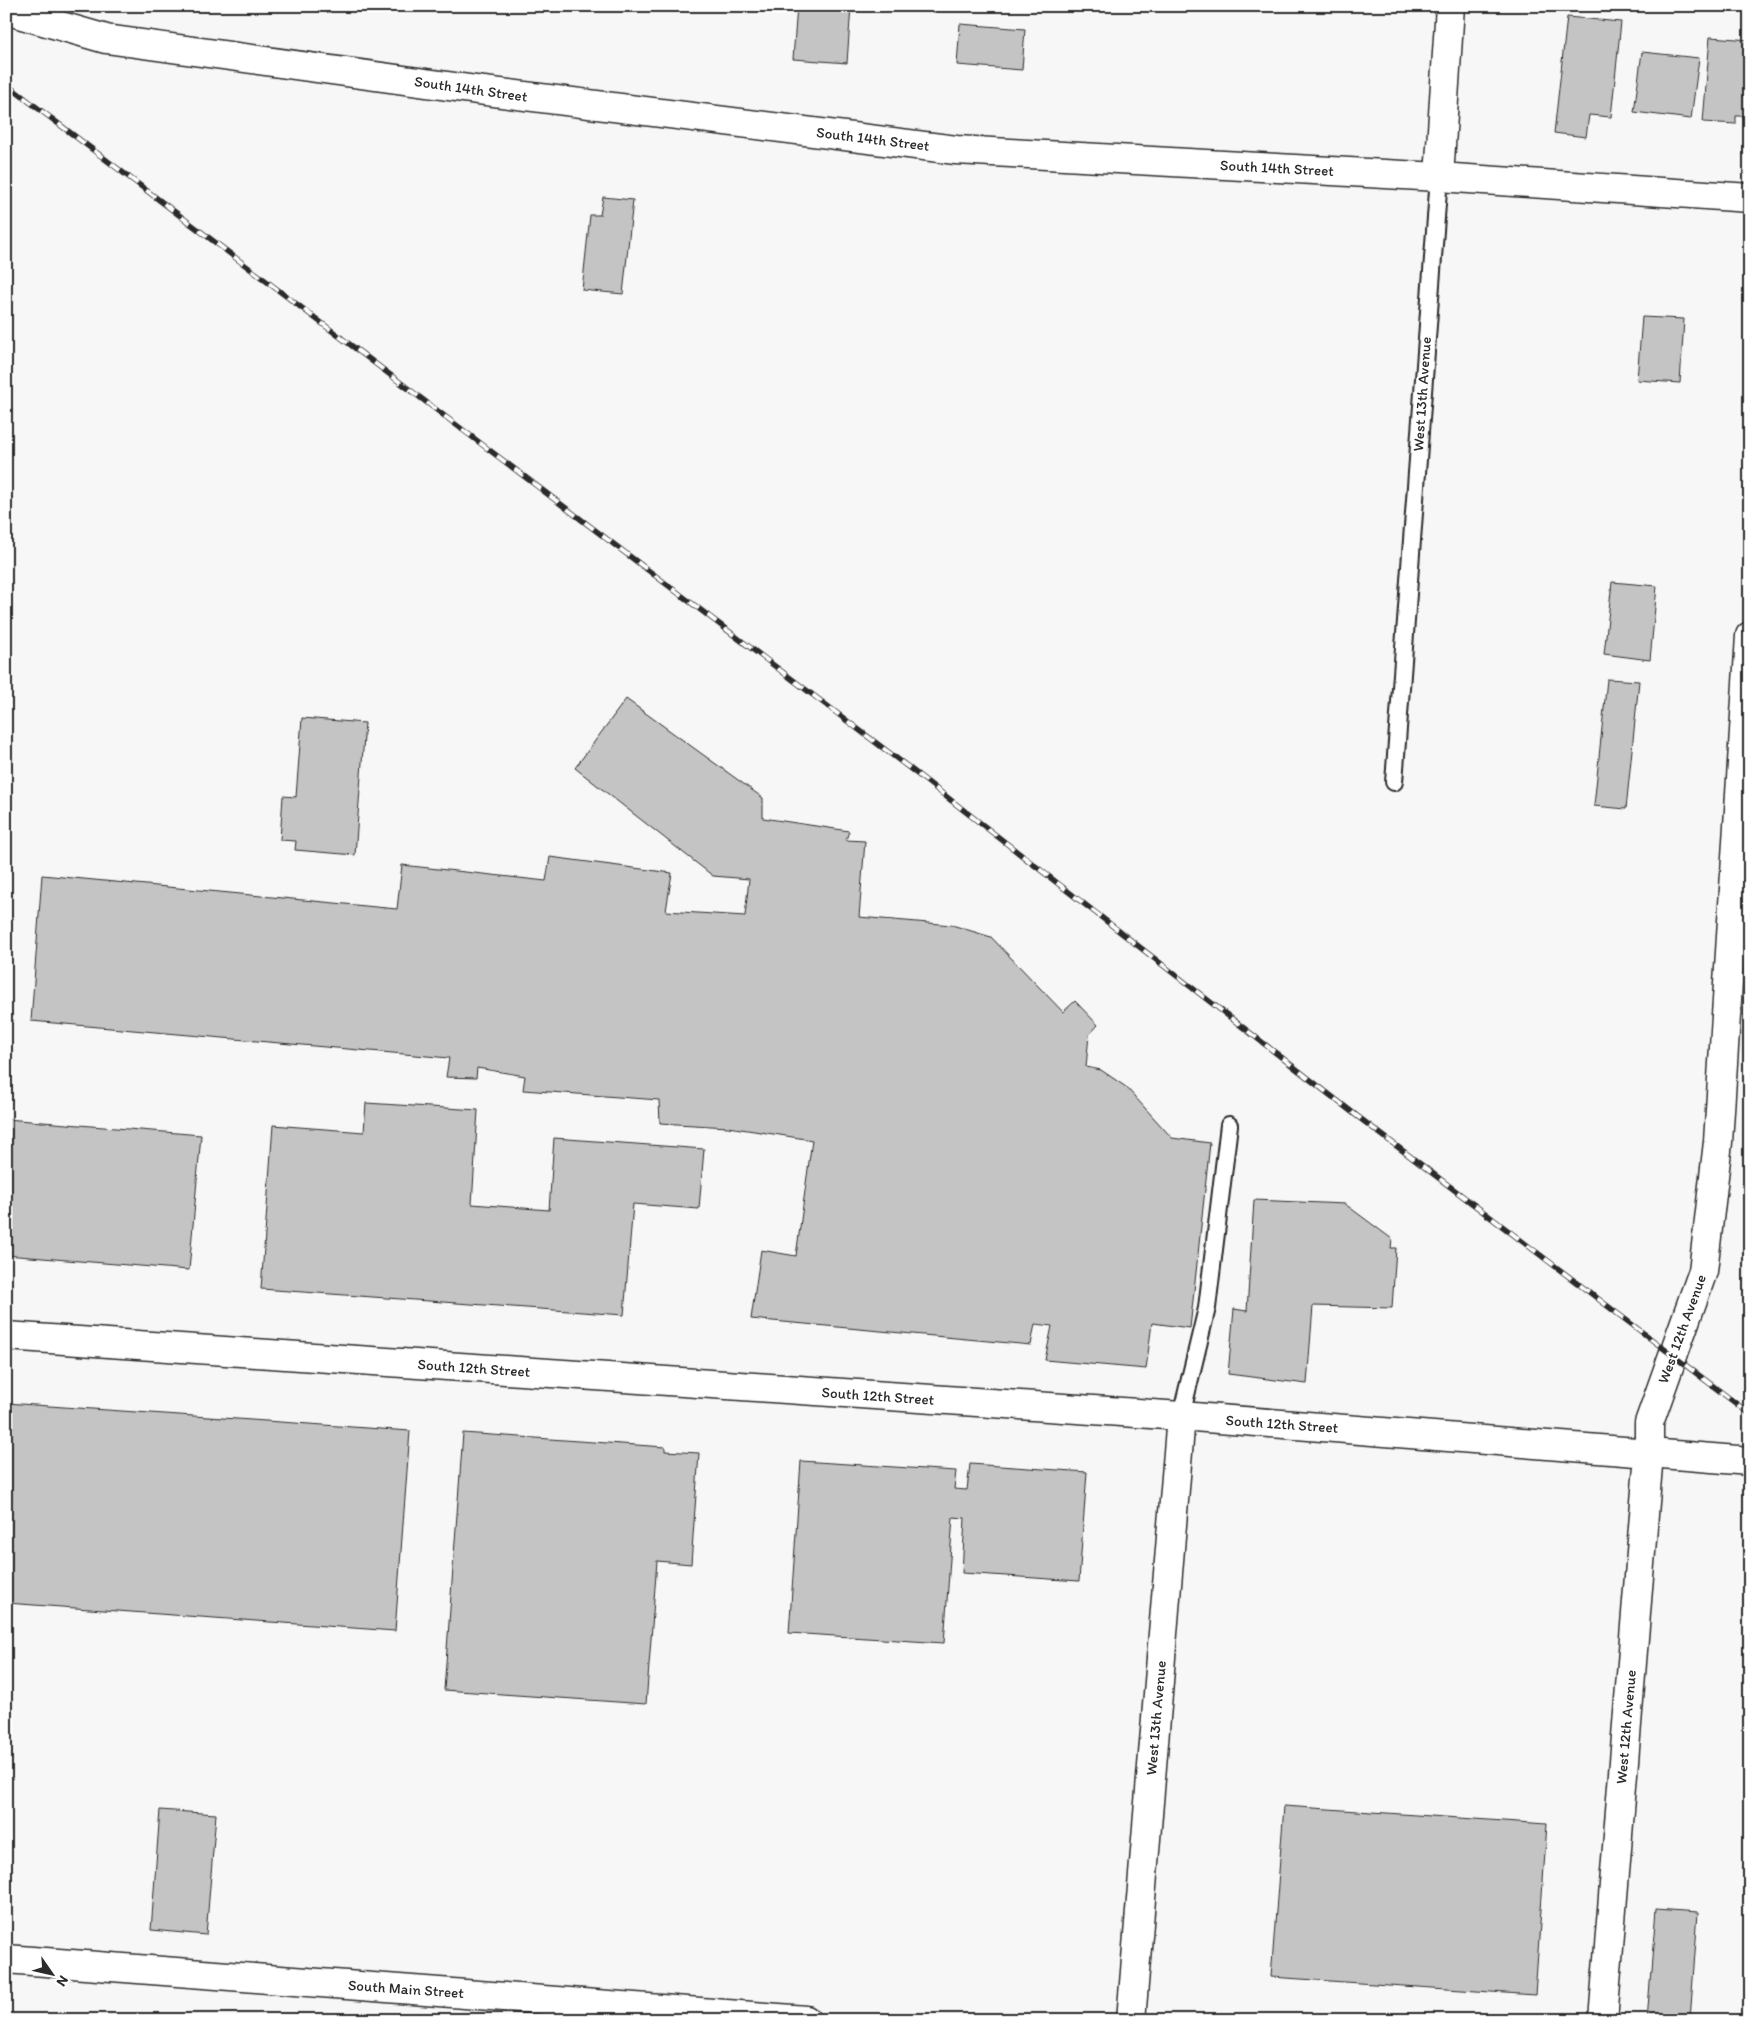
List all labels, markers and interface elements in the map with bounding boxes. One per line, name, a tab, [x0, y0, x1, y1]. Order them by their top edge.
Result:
street label: South 14th Street	[413, 72, 529, 106]
street label: South 14th Street	[815, 123, 931, 155]
street label: South 14th Street	[1220, 156, 1335, 180]
street label: West 13th Avenue	[1409, 336, 1435, 452]
street label: West 12th Avenue	[1654, 1272, 1710, 1386]
street label: South 12th Street	[417, 1355, 531, 1381]
street label: South 12th Street	[821, 1383, 935, 1409]
street label: South 12th Street	[1225, 1411, 1339, 1437]
street label: West 13th Avenue	[1142, 1660, 1170, 1776]
street label: West 12th Avenue	[1612, 1669, 1640, 1785]
north arrow	[28, 1948, 78, 1998]
text: N	[53, 1972, 72, 1990]
street label: South Main Street	[347, 1976, 465, 2002]

